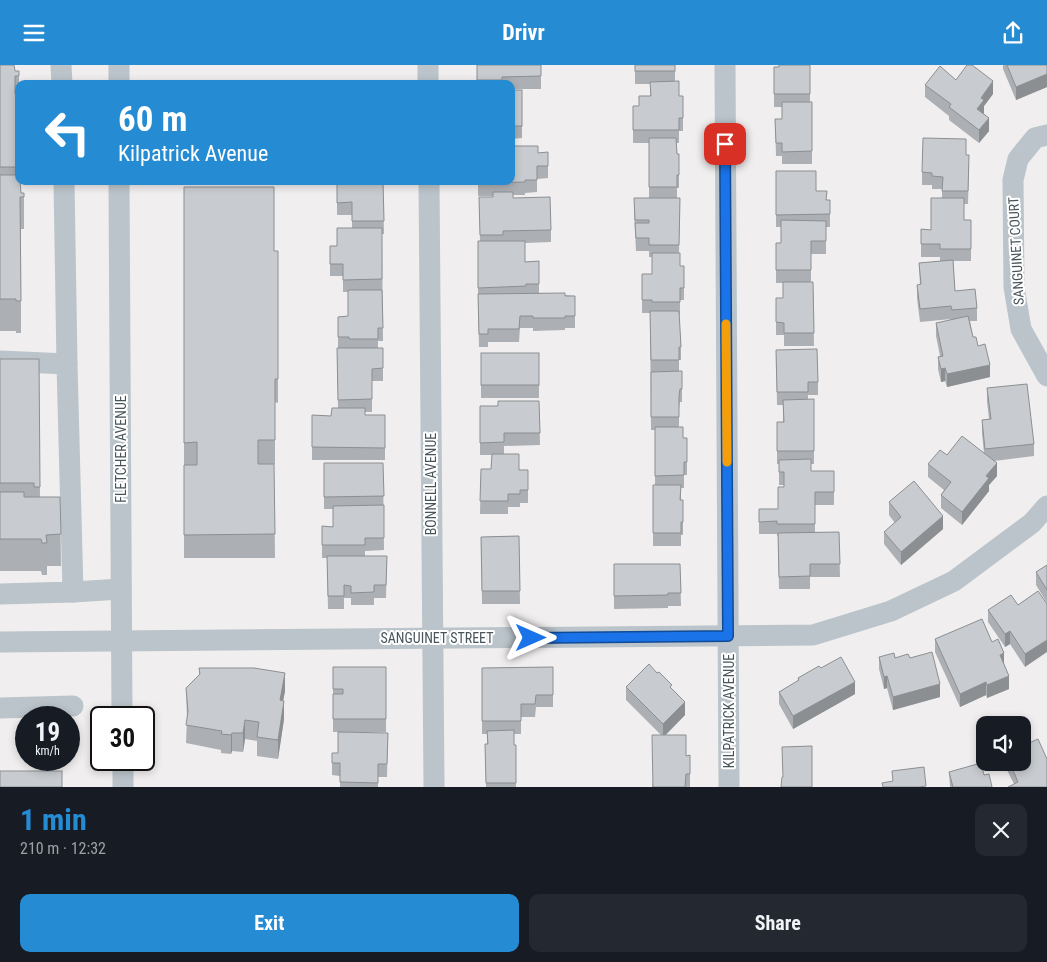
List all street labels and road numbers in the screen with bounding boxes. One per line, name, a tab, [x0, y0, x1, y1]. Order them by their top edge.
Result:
street label: SANGUINET COURT	[1005, 197, 1027, 305]
street label: FLETCHER AVENUE	[113, 395, 129, 503]
street label: BONNELL AVENUE	[423, 433, 439, 535]
street label: SANGUINET STREET	[381, 630, 493, 646]
street label: KILPATRICK AVENUE	[721, 654, 737, 768]

